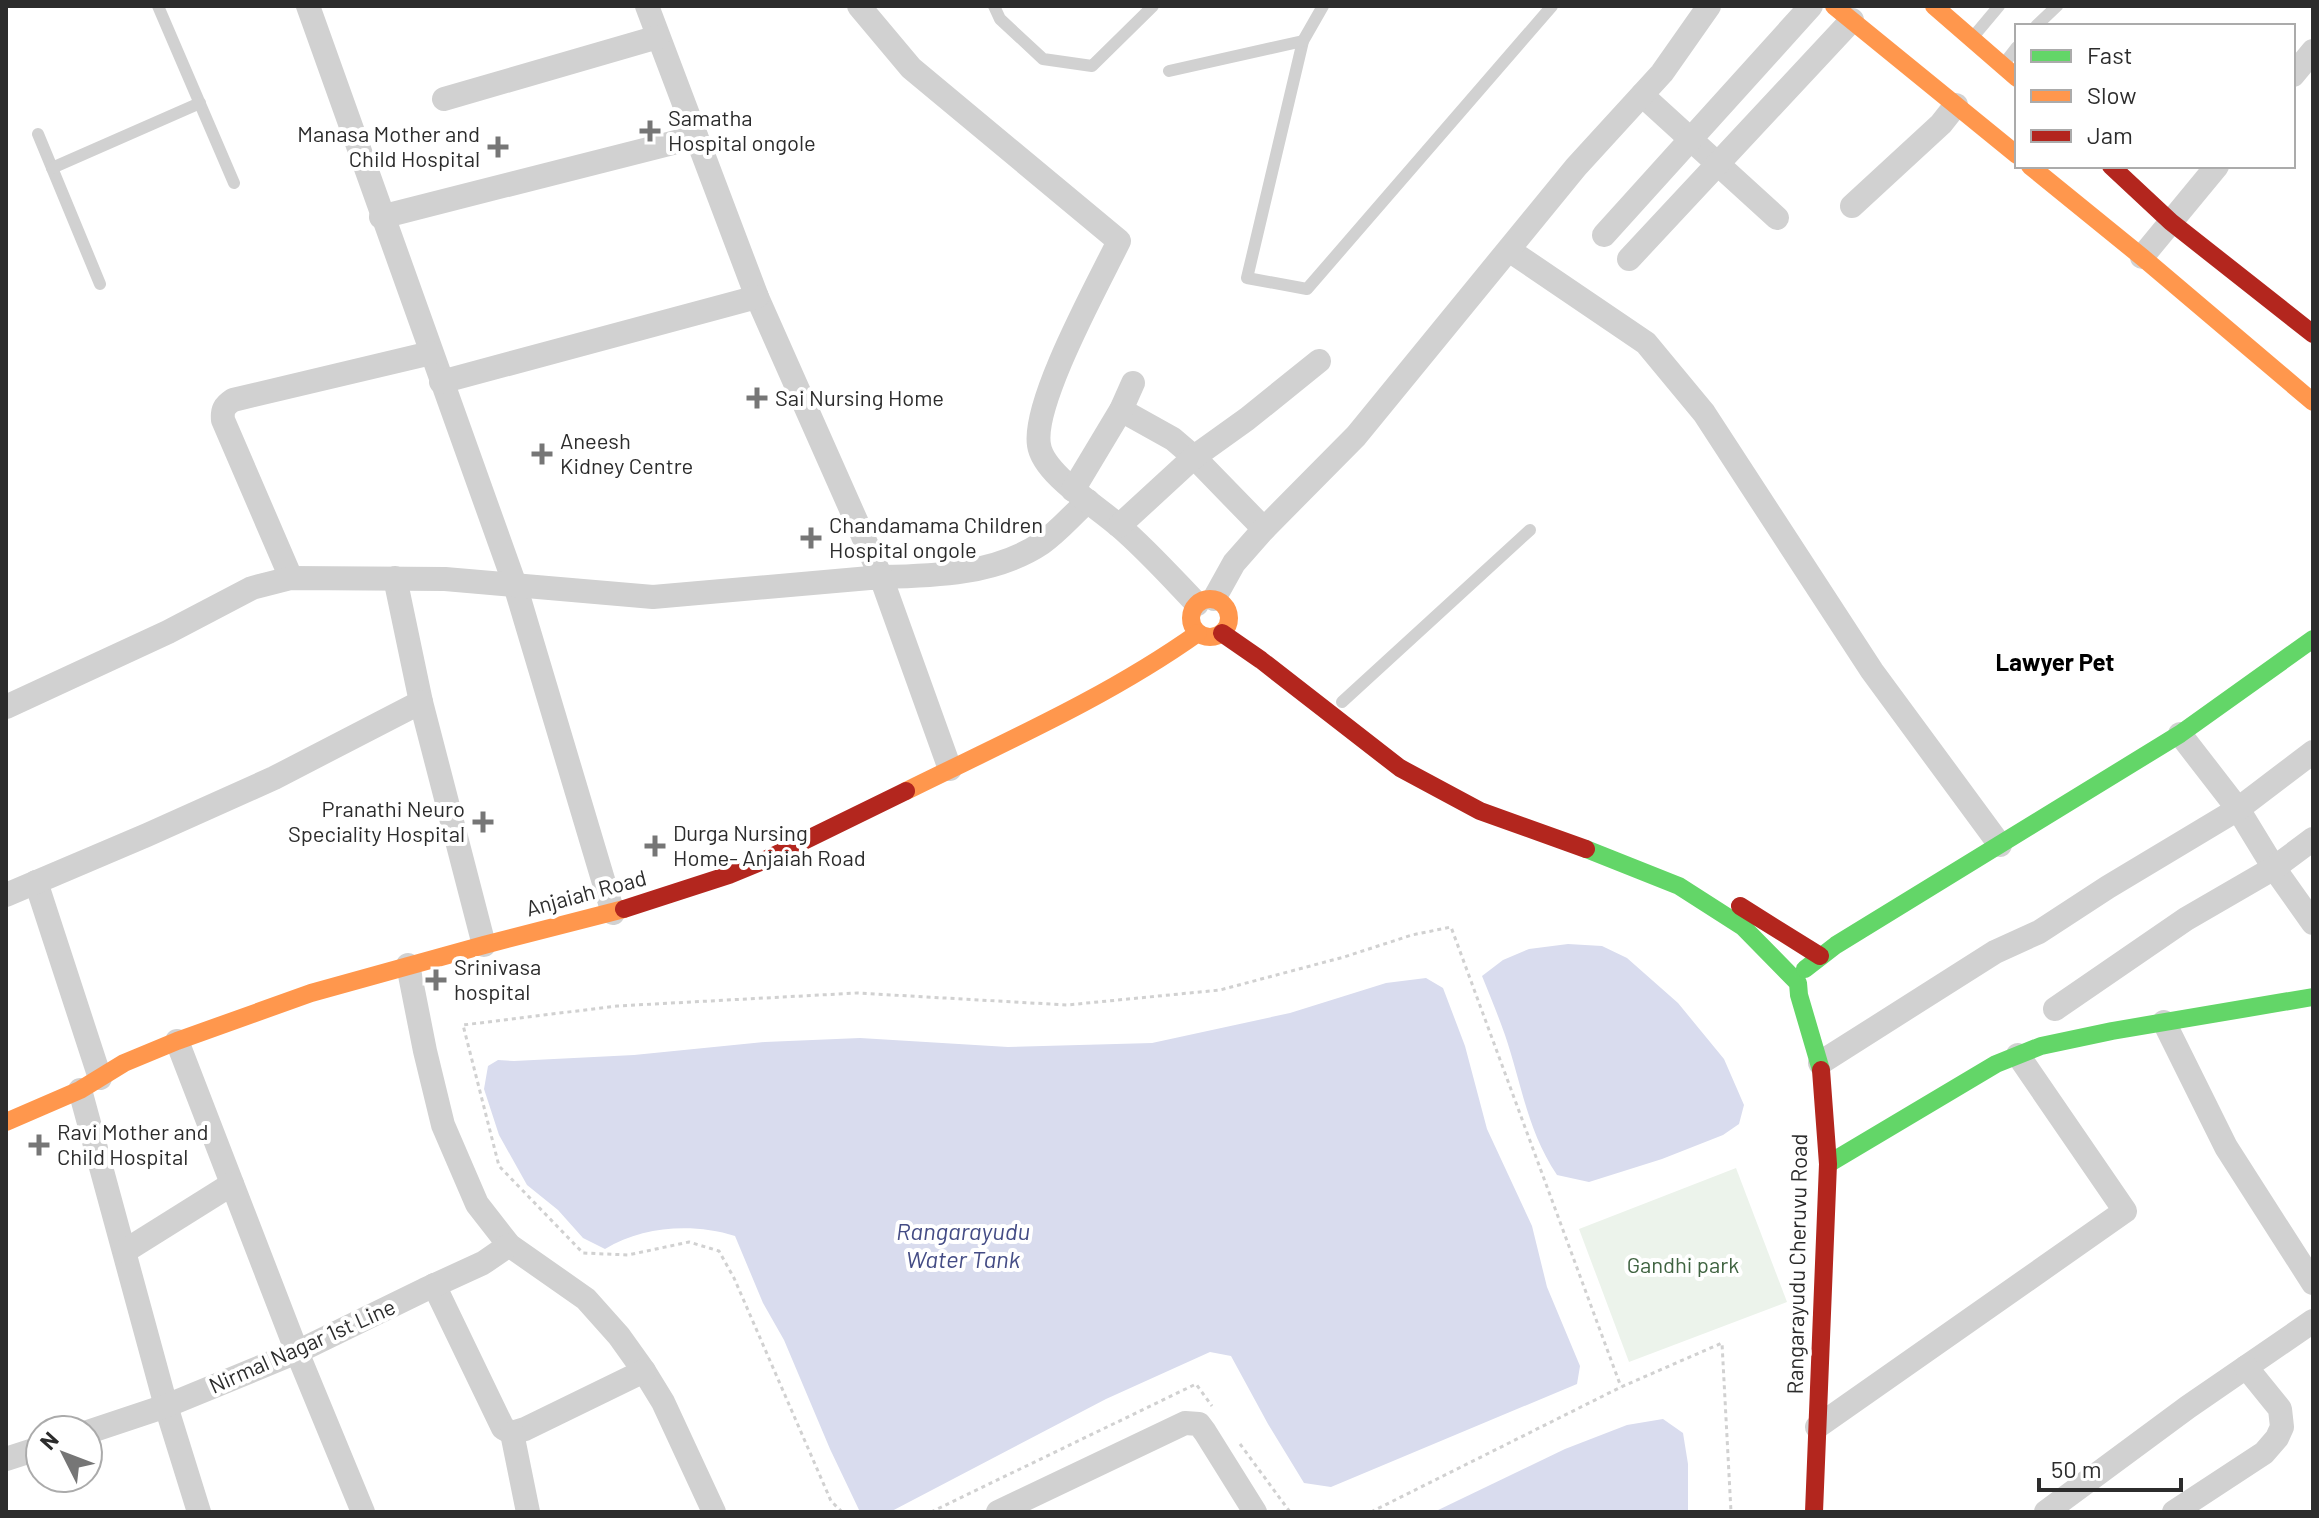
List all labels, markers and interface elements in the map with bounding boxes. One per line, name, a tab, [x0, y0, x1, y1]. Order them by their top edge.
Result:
legend	[2015, 24, 2295, 168]
text: Fast	[2087, 40, 2132, 69]
text: Slow	[2087, 80, 2136, 109]
place label: Samatha Hospital ongole	[668, 104, 816, 155]
place label: Manasa Mother and Child Hospital	[297, 120, 480, 171]
marker: Samatha Hospital ongole	[639, 120, 661, 142]
text: Jam	[2087, 120, 2133, 149]
marker: Manasa Mother and Child Hospital	[487, 136, 509, 158]
place label: Sai Nursing Home	[775, 384, 944, 410]
marker: Sai Nursing Home	[746, 387, 768, 409]
place label: Aneesh Kidney Centre	[560, 427, 693, 478]
marker: Aneesh Kidney Centre	[531, 443, 553, 465]
place label: Chandamama Children Hospital ongole	[829, 511, 1043, 562]
marker: Chandamama Children Hospital ongole	[800, 527, 822, 549]
district label: Lawyer Pet	[1996, 647, 2114, 676]
place label: Pranathi Neuro Speciality Hospital	[288, 795, 465, 846]
marker: Pranathi Neuro Speciality Hospital	[472, 811, 494, 833]
place label: Durga Nursing Home- Anjaiah Road	[673, 819, 866, 870]
marker: Durga Nursing Home- Anjaiah Road	[644, 835, 666, 857]
street label: Anjaiah Road	[523, 863, 649, 921]
place label: Srinivasa hospital	[454, 953, 541, 1004]
marker: Srinivasa hospital	[425, 969, 447, 991]
place label: Ravi Mother and Child Hospital	[57, 1118, 208, 1169]
street label: Rangarayudu Cheruvu Road	[1781, 1133, 1811, 1395]
marker: Ravi Mother and Child Hospital	[28, 1134, 50, 1156]
water label: Rangarayudu Water Tank	[896, 1216, 1030, 1273]
park label: Gandhi park	[1627, 1251, 1739, 1277]
street label: Nirmal Nagar 1st Line	[204, 1292, 399, 1398]
north arrow	[24, 1414, 104, 1494]
text: N	[34, 1426, 63, 1454]
scale bar	[2039, 1442, 2181, 1492]
text: 50 m	[2051, 1454, 2102, 1483]

